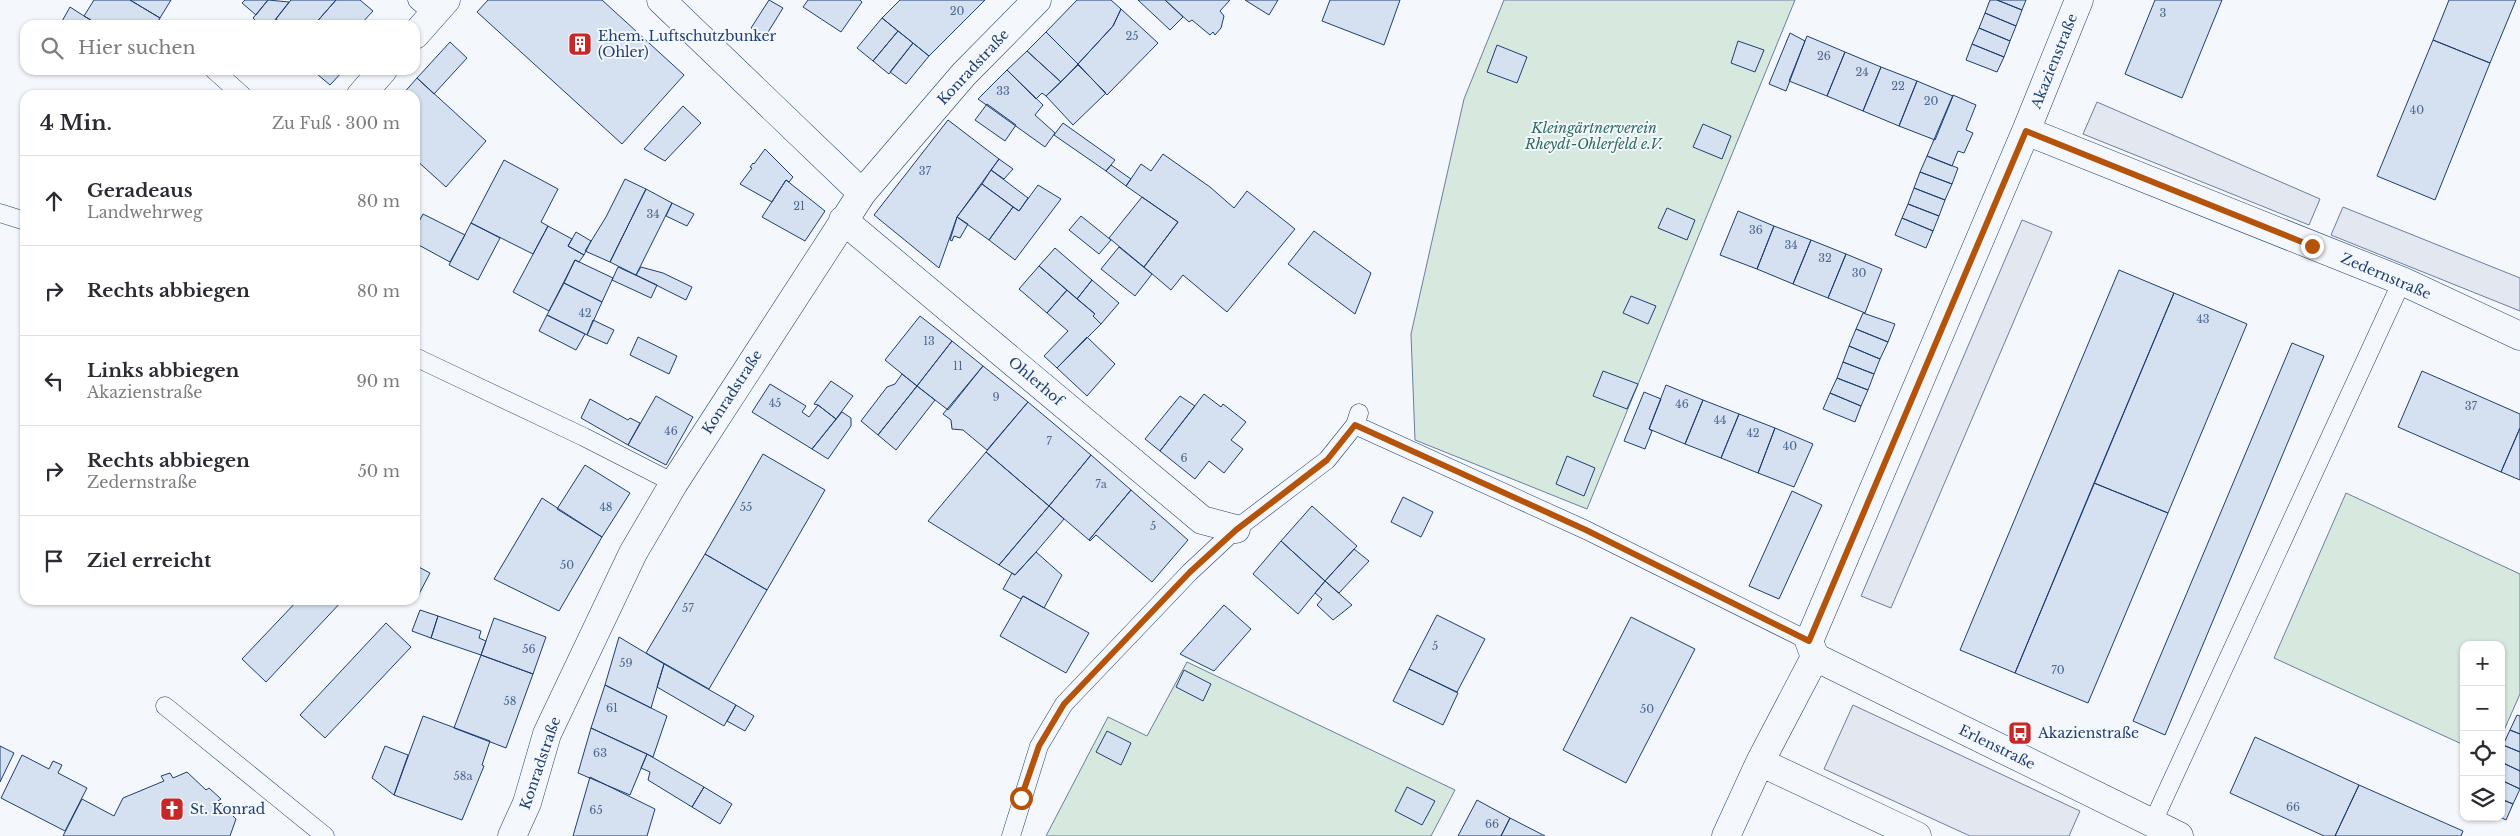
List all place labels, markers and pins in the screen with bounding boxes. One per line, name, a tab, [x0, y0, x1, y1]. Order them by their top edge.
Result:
place label: Ehem. Luftschutzbunker (Ohler)	[598, 27, 776, 61]
building icon: Ehem. Luftschutzbunker (Ohler)	[567, 31, 593, 57]
bus stop icon: Akazienstraße	[2007, 720, 2033, 746]
place label: Akazienstraße	[2037, 724, 2139, 742]
church icon: St. Konrad	[159, 796, 185, 822]
place label: St. Konrad	[190, 800, 266, 818]

